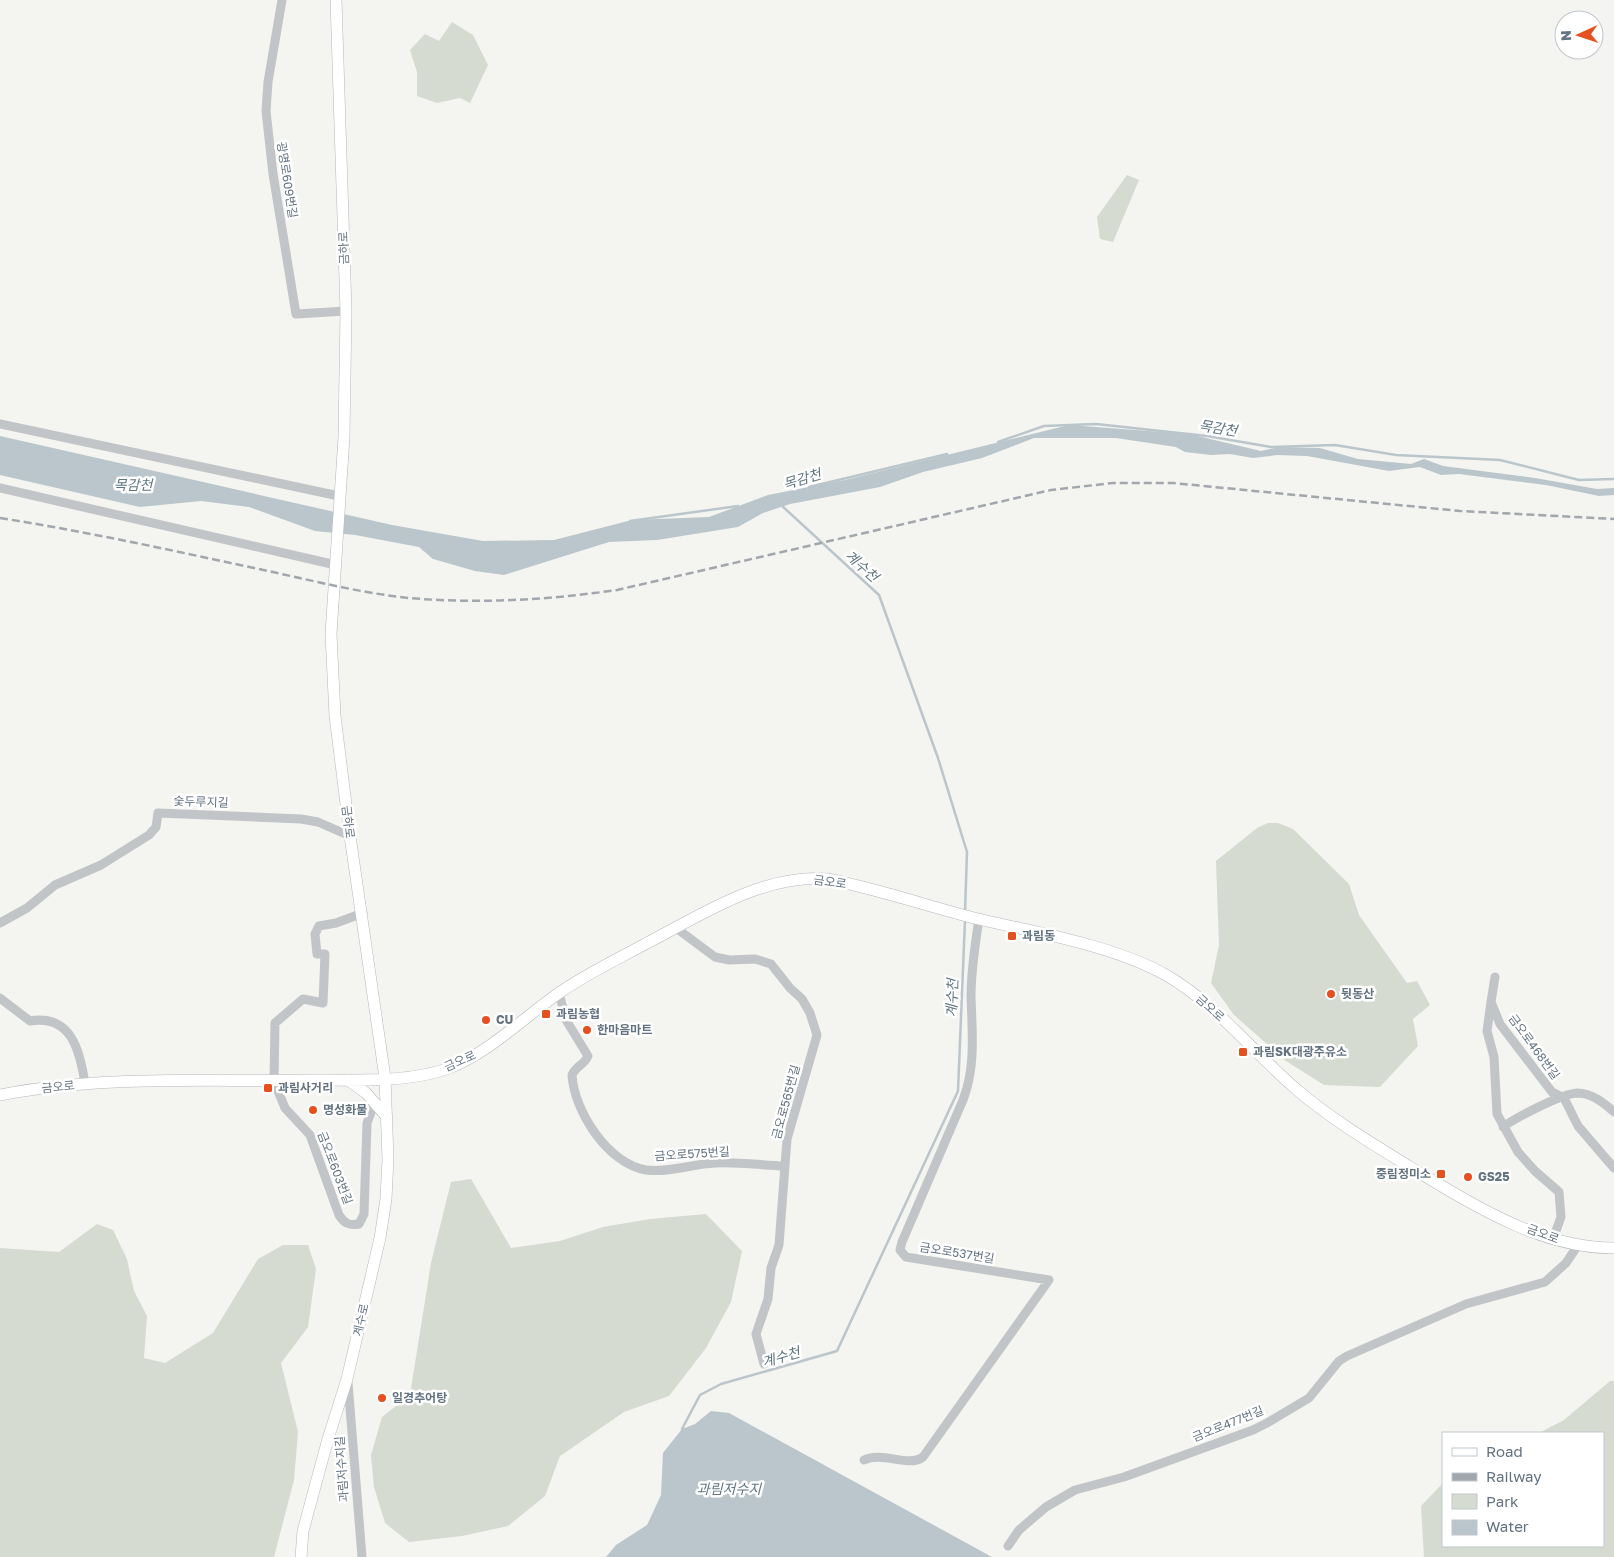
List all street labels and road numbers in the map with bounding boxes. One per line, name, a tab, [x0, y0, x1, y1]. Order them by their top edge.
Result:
street label: 광명로609번길	[274, 141, 301, 219]
street label: 금하로	[335, 231, 352, 265]
street label: 숯두루지길	[173, 793, 229, 810]
street label: 금하로	[339, 805, 358, 839]
street label: 금오로	[813, 872, 848, 891]
street label: 금오로	[1193, 991, 1228, 1024]
street label: 금오로468번길	[1506, 1011, 1563, 1082]
street label: 금오로	[442, 1047, 478, 1074]
street label: 금오로565번길	[768, 1063, 803, 1141]
street label: 금오로	[41, 1077, 75, 1096]
street label: 금오로603번길	[315, 1129, 356, 1206]
street label: 금오로575번길	[654, 1143, 730, 1164]
street label: 금오로	[1525, 1221, 1561, 1246]
street label: 금오로537번길	[919, 1239, 996, 1266]
street label: 계수로	[349, 1302, 372, 1338]
street label: 금오로477번길	[1190, 1402, 1266, 1445]
street label: 과림저수지길	[332, 1435, 351, 1503]

